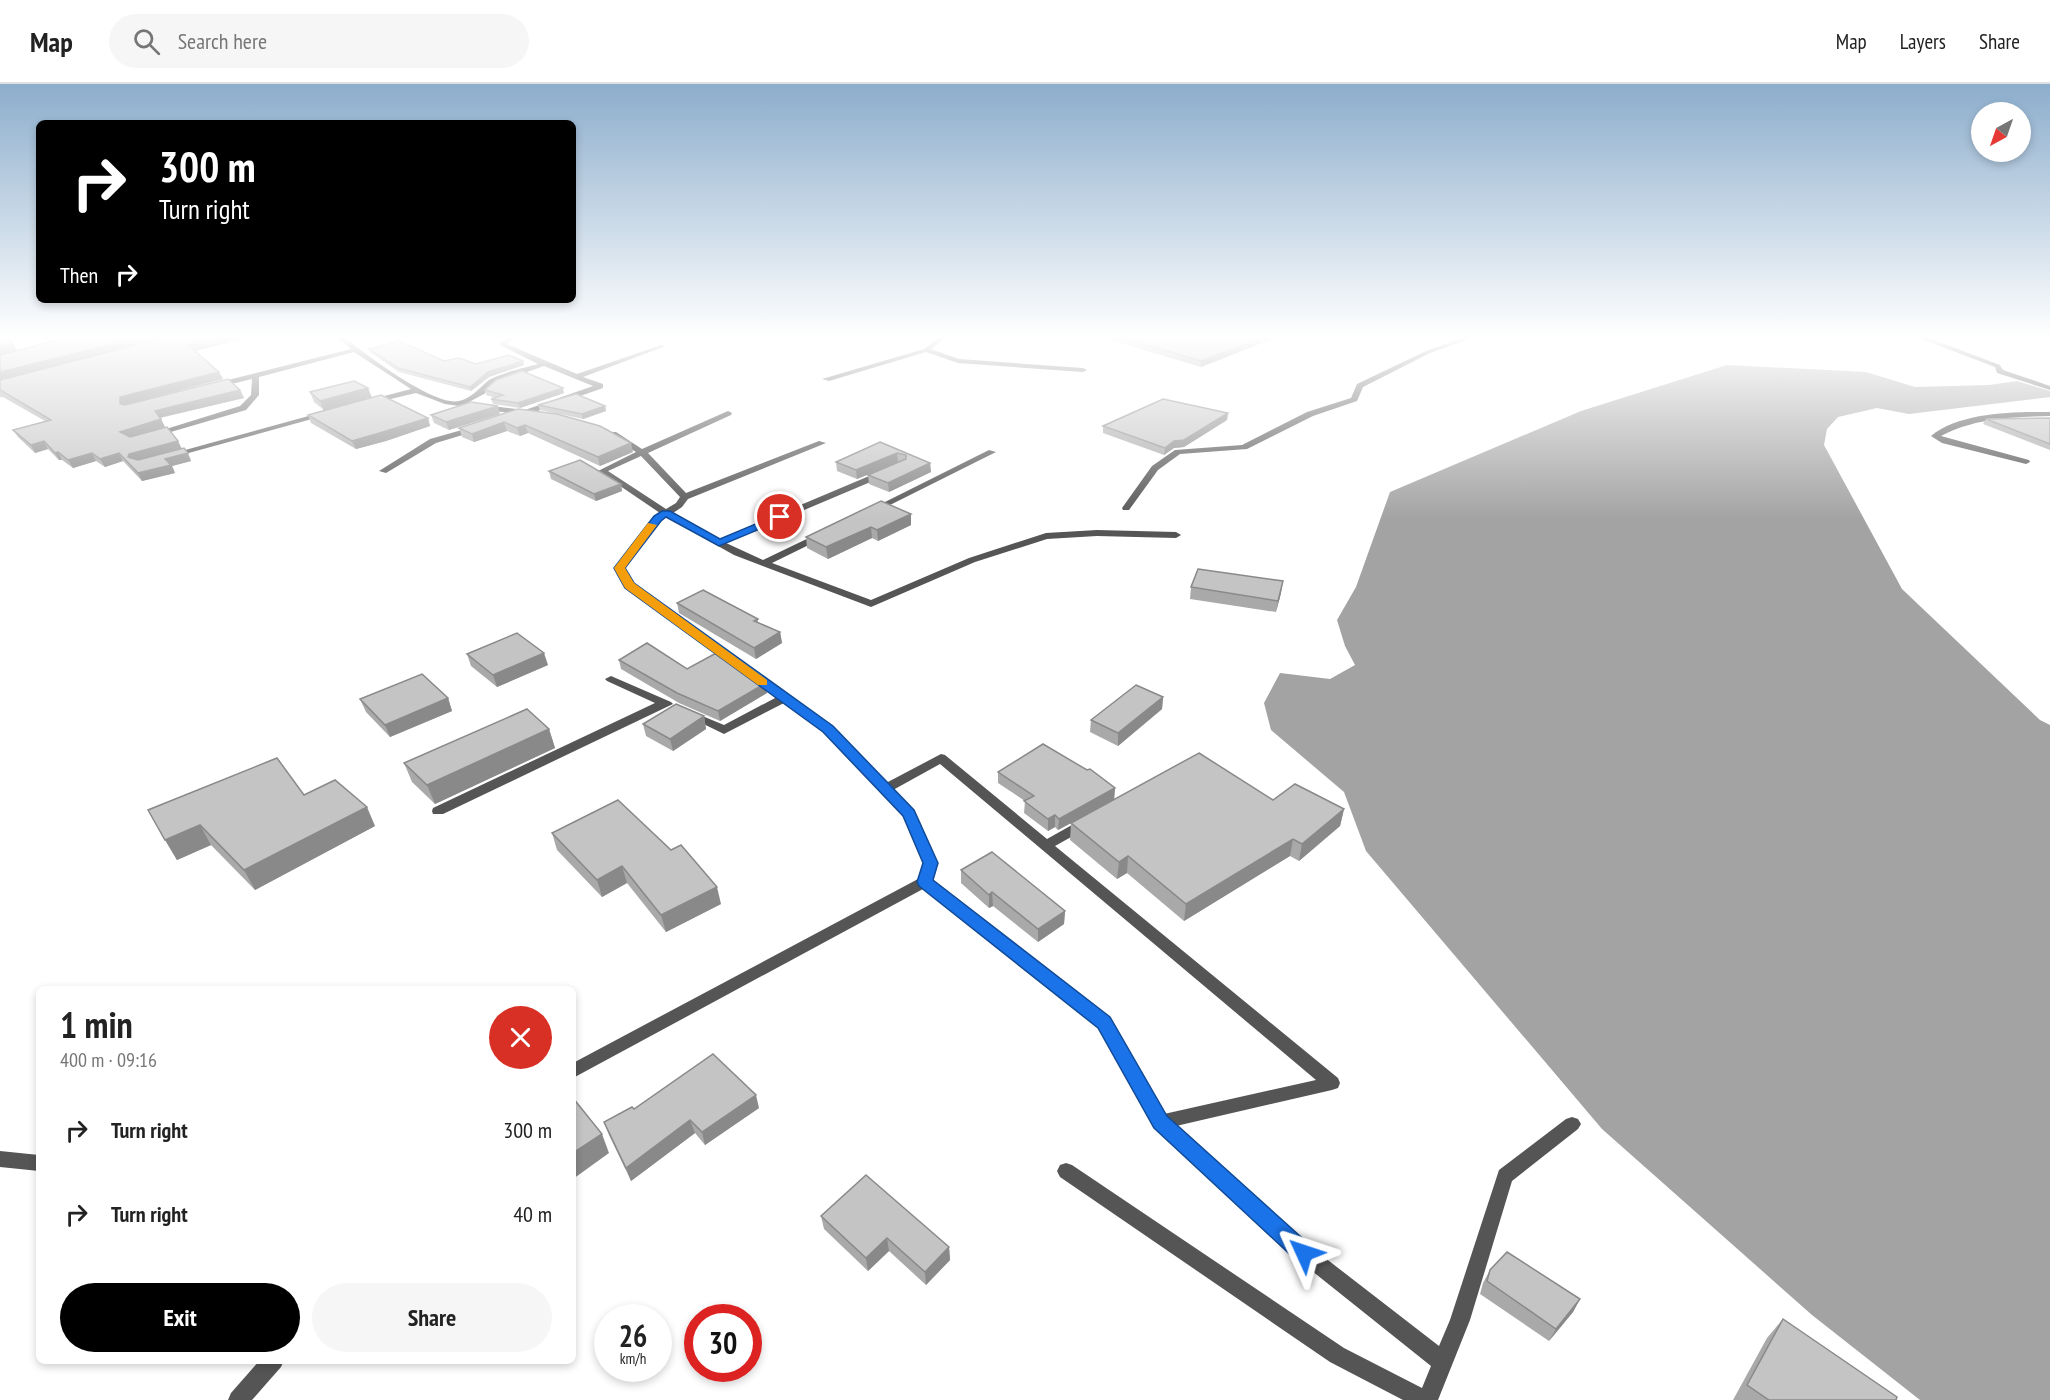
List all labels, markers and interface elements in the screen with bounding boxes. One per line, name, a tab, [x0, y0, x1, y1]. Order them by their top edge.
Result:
search box	[109, 14, 529, 68]
text: Map	[30, 23, 73, 60]
icon: search	[130, 25, 163, 58]
text: Search here	[178, 27, 267, 55]
text: Map	[1836, 28, 1867, 55]
text: Layers	[1900, 28, 1946, 55]
text: Share	[1979, 28, 2020, 55]
north arrow	[1971, 102, 2031, 162]
map controls	[1971, 102, 2031, 162]
text: 300 m	[159, 139, 256, 194]
icon: right	[60, 144, 138, 222]
text: Turn right	[159, 192, 250, 226]
icon: right	[110, 258, 143, 291]
text: Then	[60, 261, 98, 289]
pin	[754, 491, 805, 542]
icon: arrive	[763, 500, 796, 533]
text: 1 min	[60, 1001, 133, 1048]
button: close	[489, 1006, 552, 1069]
text: 400 m · 09:16	[60, 1047, 157, 1073]
icon: right	[60, 1114, 93, 1147]
text: Turn right	[111, 1116, 188, 1144]
text: 300 m	[503, 1116, 552, 1144]
icon: right	[60, 1198, 93, 1231]
text: Turn right	[111, 1200, 188, 1228]
text: 40 m	[513, 1200, 552, 1228]
position arrow	[1272, 1221, 1336, 1285]
button: Exit	[60, 1283, 300, 1352]
button: Share	[312, 1283, 552, 1352]
speed limit sign: 30	[684, 1304, 762, 1382]
text: 26	[619, 1316, 647, 1355]
text: km/h	[620, 1349, 646, 1368]

